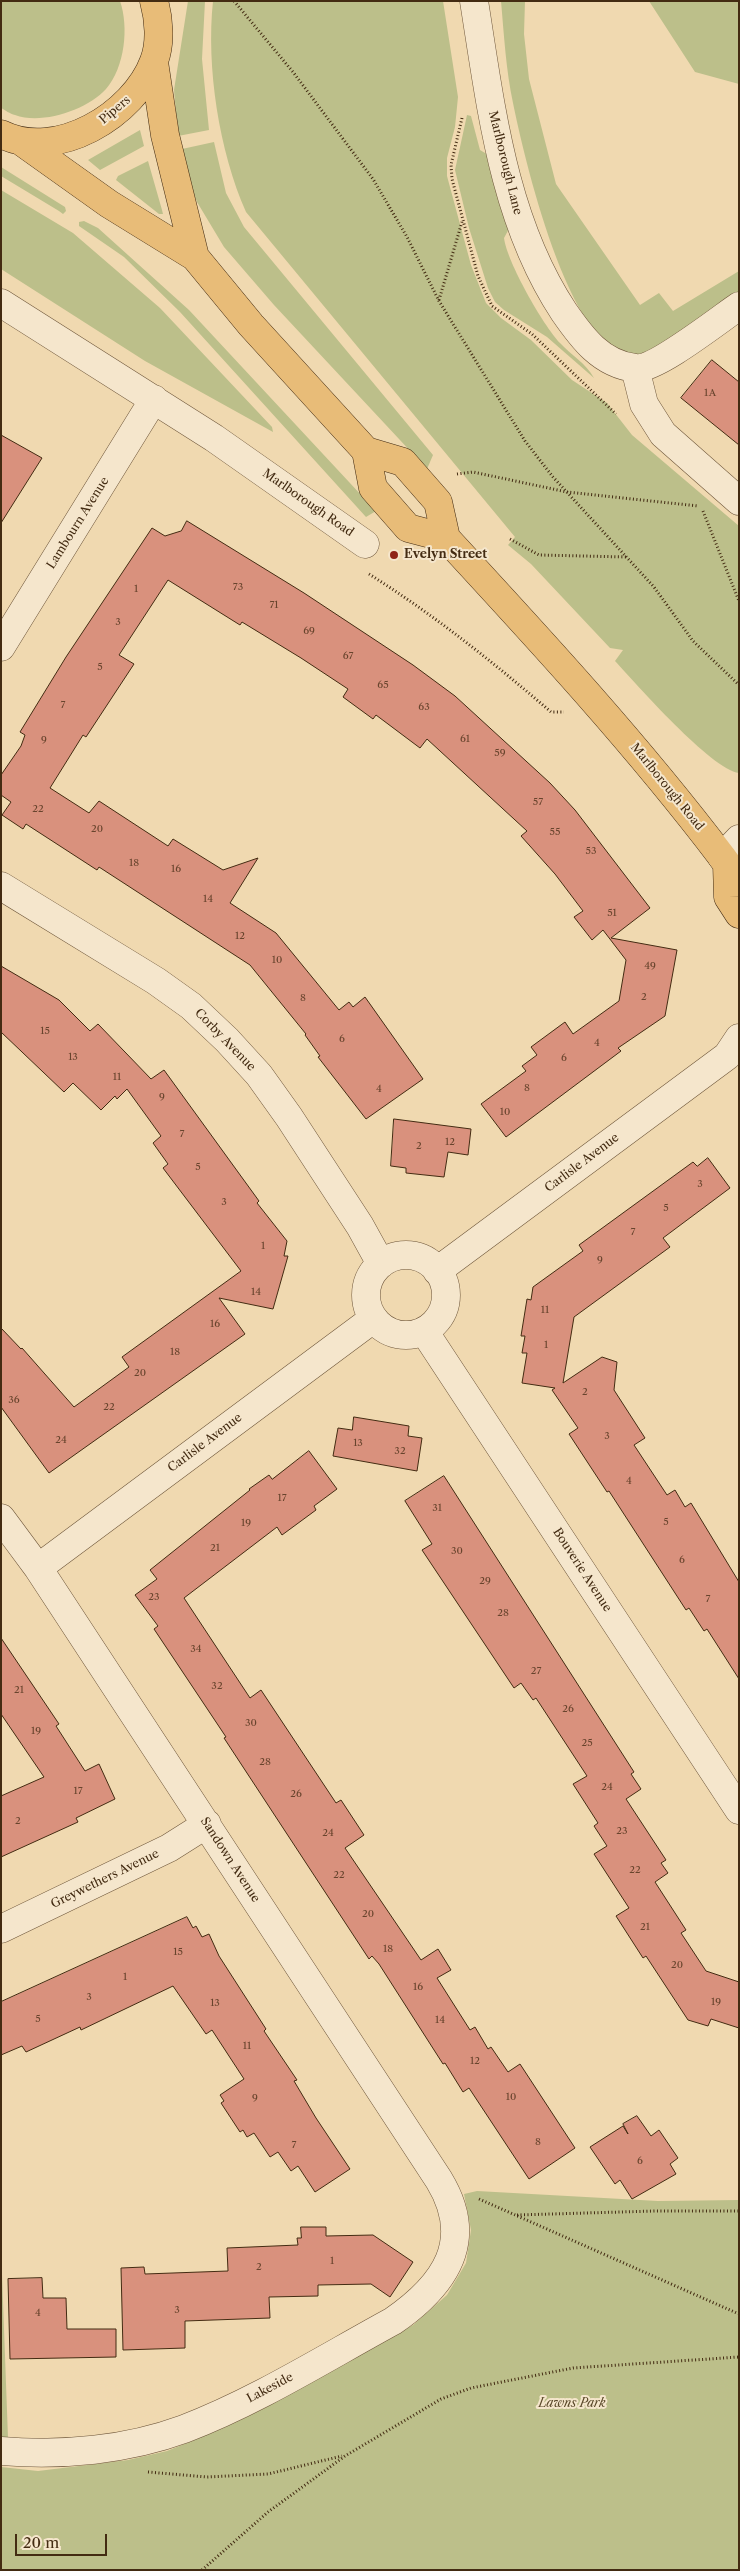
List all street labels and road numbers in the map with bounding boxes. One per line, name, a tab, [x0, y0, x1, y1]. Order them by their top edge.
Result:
street label: Pipers	[97, 93, 133, 127]
street label: Marlborough Lane	[485, 110, 525, 216]
street label: Marlborough Road	[260, 466, 356, 540]
street label: Lambourn Avenue	[44, 474, 112, 572]
street label: Marlborough Road	[627, 741, 707, 833]
street label: Corby Avenue	[192, 1006, 258, 1074]
street label: Carlisle Avenue	[542, 1130, 622, 1196]
street label: Carlisle Avenue	[165, 1410, 245, 1476]
street label: Bouverie Avenue	[550, 1525, 614, 1615]
street label: Sandown Avenue	[197, 1815, 263, 1905]
street label: Greywethers Avenue	[49, 1847, 161, 1911]
street label: Lakeside	[244, 2370, 296, 2406]

